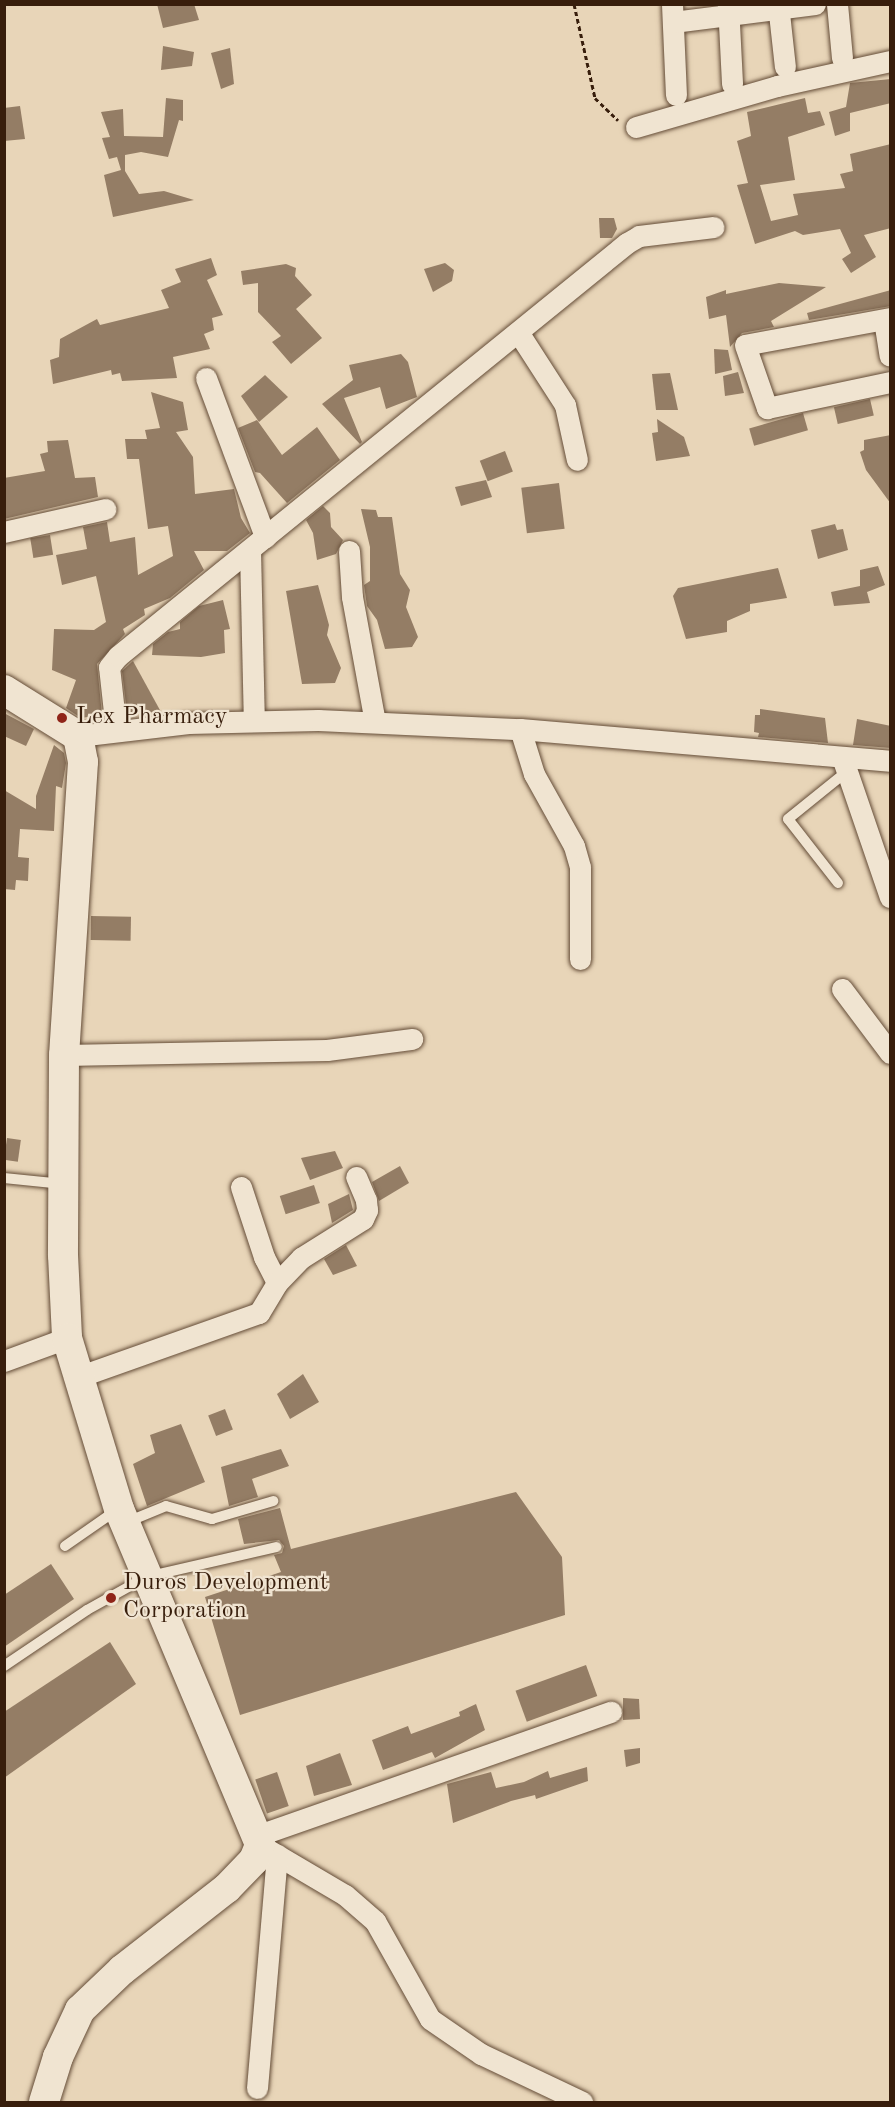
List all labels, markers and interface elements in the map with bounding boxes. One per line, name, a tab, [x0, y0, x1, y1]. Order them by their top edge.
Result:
place label: Lex Pharmacy	[76, 704, 227, 732]
marker: Lex Pharmacy	[53, 709, 71, 727]
place label: Duros Development Corporation	[123, 1570, 328, 1626]
marker: Duros Development Corporation	[104, 1591, 118, 1605]

